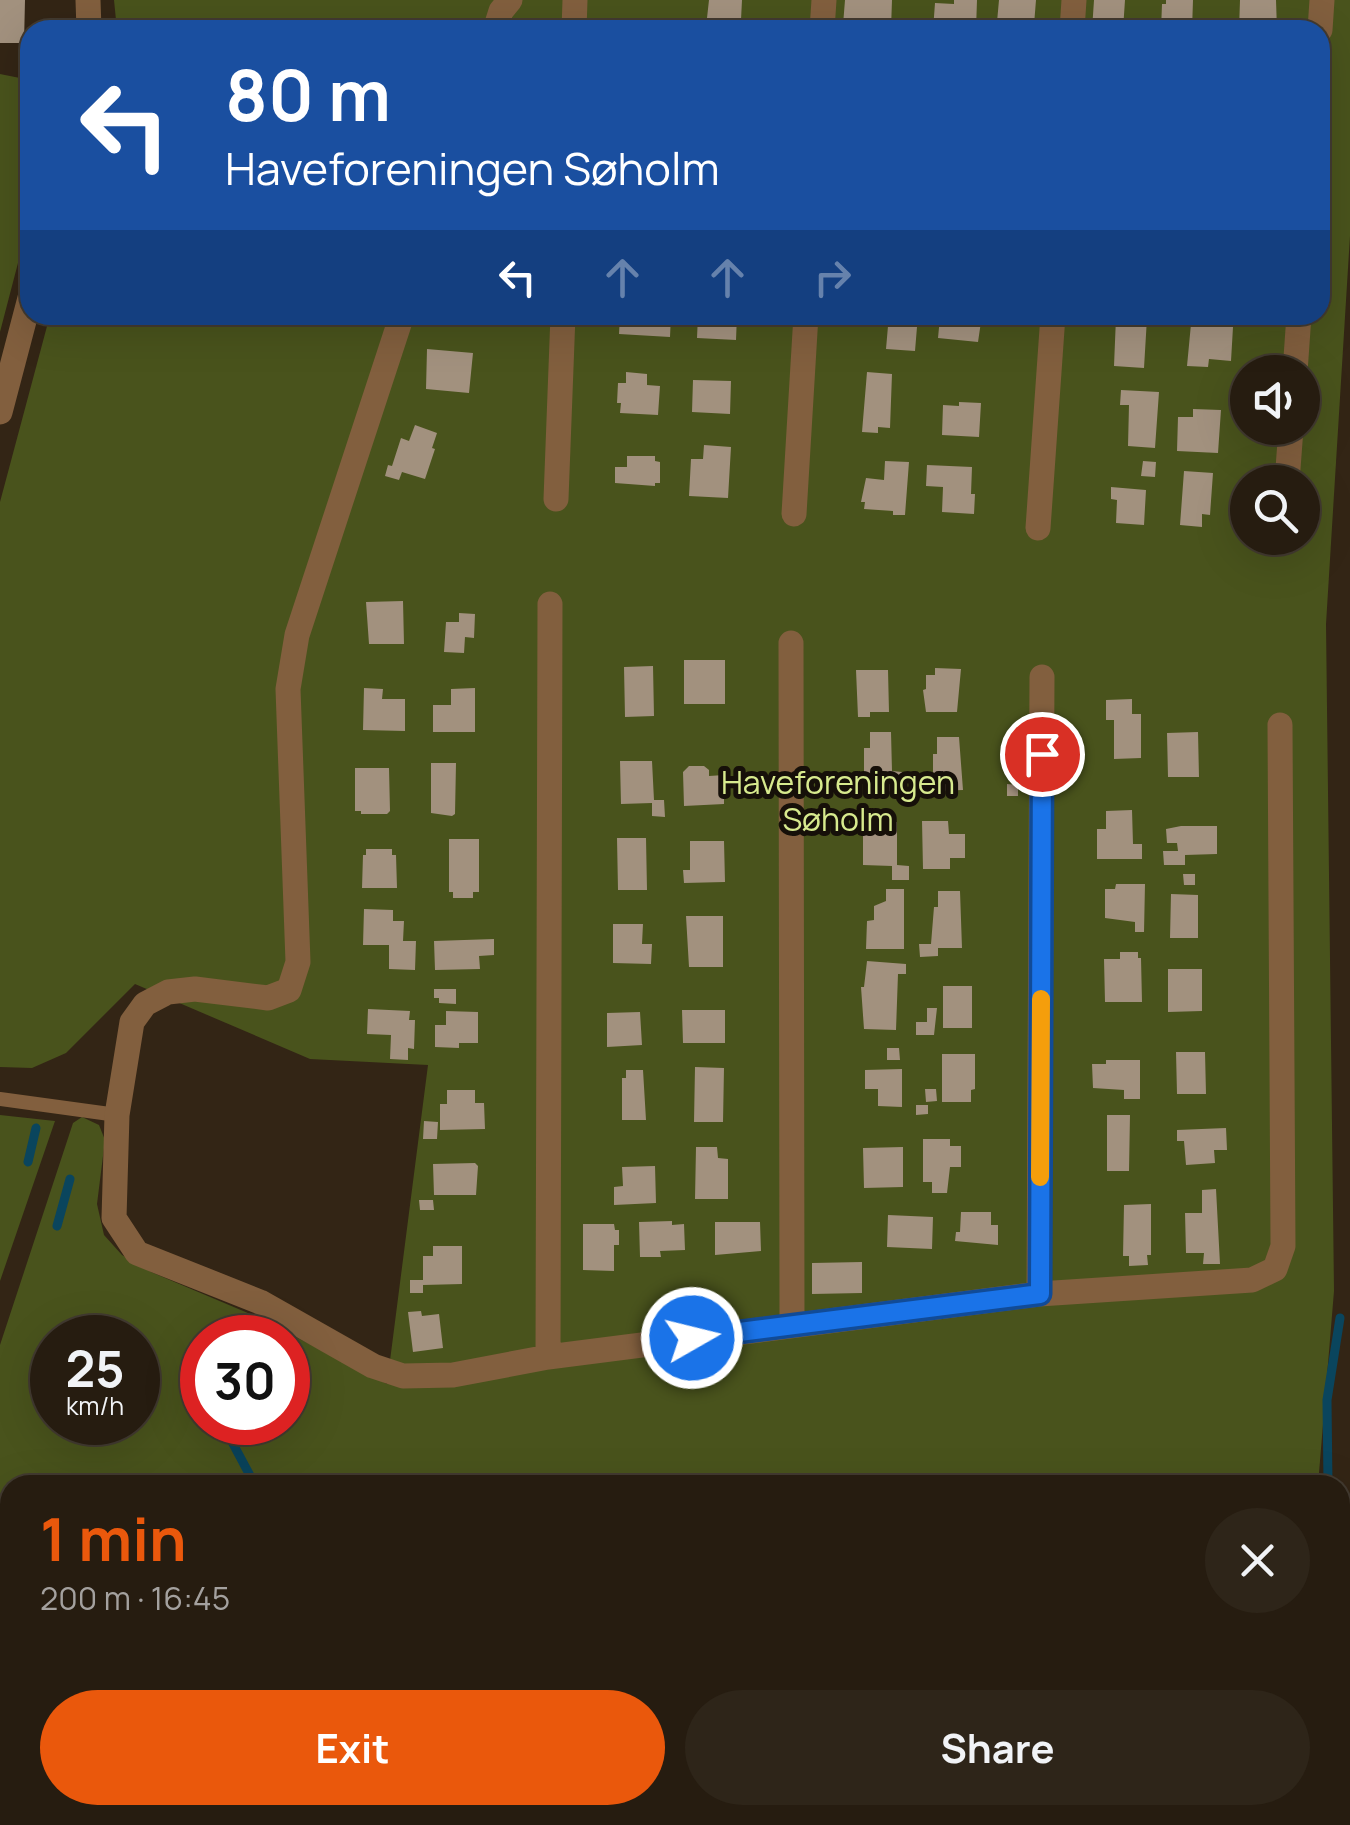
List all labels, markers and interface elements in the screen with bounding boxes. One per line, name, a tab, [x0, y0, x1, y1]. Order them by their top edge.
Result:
text: 80 m	[225, 46, 391, 142]
icon: left	[60, 60, 190, 190]
text: Haveforeningen Søholm	[225, 137, 720, 199]
icon: left	[490, 250, 545, 305]
icon: ahead	[595, 250, 650, 305]
icon: ahead	[700, 250, 755, 305]
icon: right	[805, 250, 860, 305]
map controls	[1230, 355, 1320, 555]
button: sound	[1230, 355, 1320, 445]
button: search	[1230, 465, 1320, 555]
pin	[1000, 712, 1085, 797]
icon: arrive	[1015, 727, 1070, 782]
park label: Haveforeningen Søholm	[721, 760, 955, 841]
position arrow	[640, 1286, 744, 1390]
speed limit sign: 30	[180, 1315, 310, 1445]
text: 25	[65, 1334, 125, 1402]
text: km/h	[66, 1388, 124, 1423]
text: 1 min	[40, 1497, 187, 1579]
button: close	[1205, 1508, 1310, 1613]
text: 200 m · 16:45	[40, 1576, 230, 1620]
button: Exit	[40, 1690, 665, 1805]
button: Share	[685, 1690, 1310, 1805]

